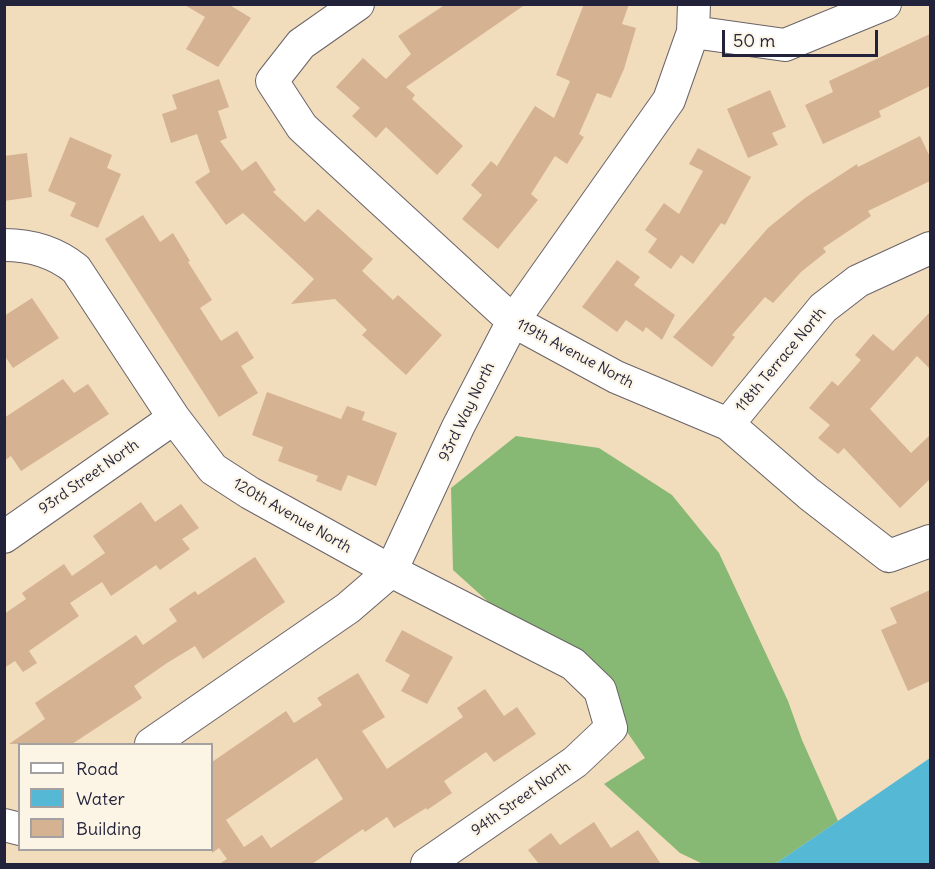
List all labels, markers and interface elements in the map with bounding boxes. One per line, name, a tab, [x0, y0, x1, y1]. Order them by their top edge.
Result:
scale bar	[725, 18, 881, 56]
text: 50 m	[733, 29, 775, 52]
street label: 118th Terrace North	[732, 304, 830, 416]
street label: 119th Avenue North	[513, 316, 637, 392]
street label: 93rd Way North	[435, 360, 499, 464]
street label: 93rd Street North	[36, 436, 142, 518]
street label: 120th Avenue North	[230, 475, 354, 557]
legend	[18, 743, 213, 851]
text: Road	[76, 757, 118, 780]
street label: 94th Street North	[468, 758, 574, 840]
text: Water	[76, 787, 125, 810]
text: Building	[76, 817, 141, 840]

